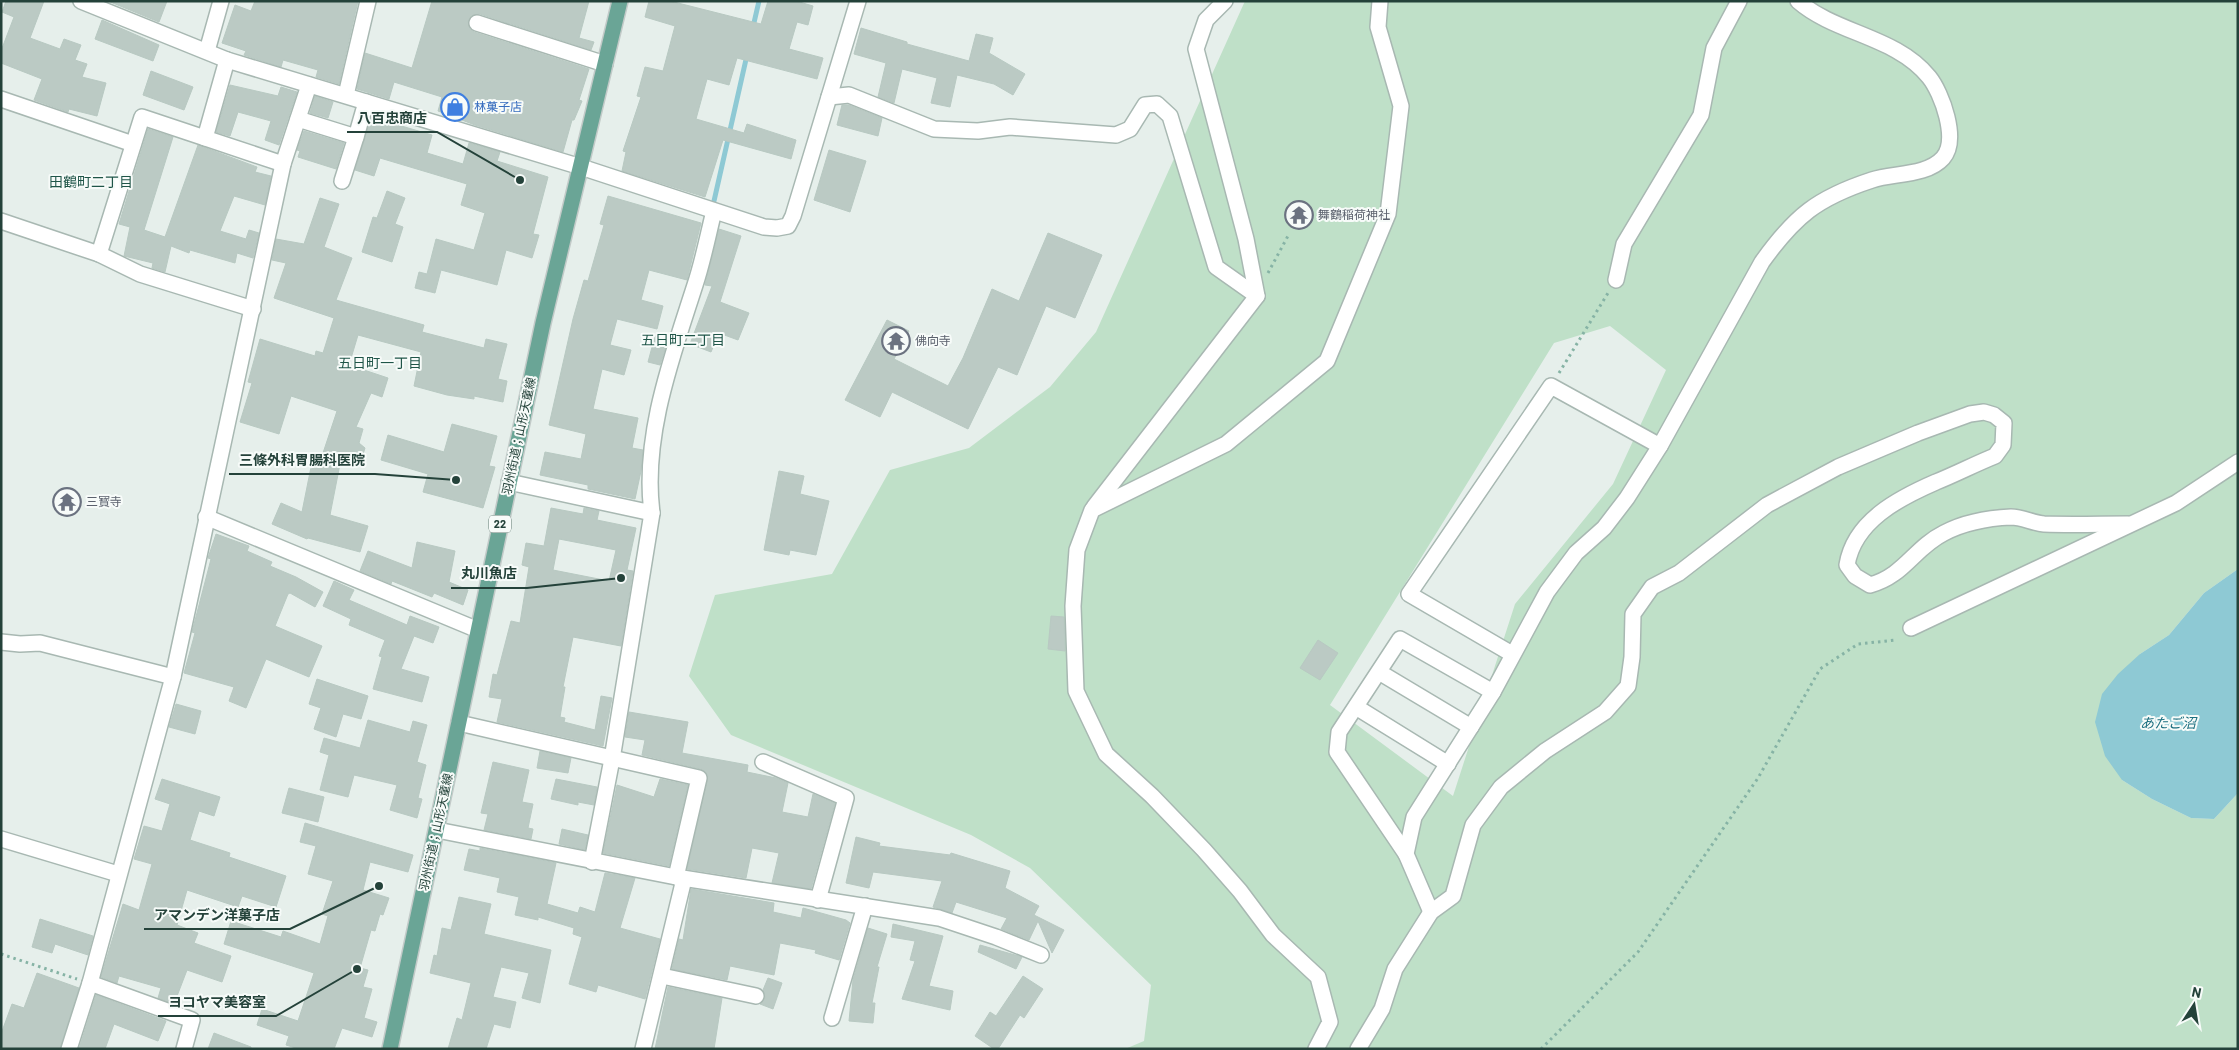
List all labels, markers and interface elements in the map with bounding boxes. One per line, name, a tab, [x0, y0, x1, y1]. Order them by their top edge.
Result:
shop icon: 林菓子店	[440, 92, 470, 122]
place label: 林菓子店	[474, 99, 522, 113]
callout: 八百忠商店	[347, 103, 437, 132]
text: 八百忠商店	[357, 109, 427, 126]
district label: 田鶴町二丁目	[49, 173, 133, 190]
temple icon: 舞鶴稲荷神社	[1284, 200, 1314, 230]
place label: 舞鶴稲荷神社	[1318, 207, 1390, 221]
temple icon: 佛向寺	[881, 326, 911, 356]
district label: 五日町二丁目	[641, 331, 725, 348]
place label: 佛向寺	[915, 333, 951, 347]
district label: 五日町一丁目	[338, 354, 422, 371]
street label: 羽州街道；山形天童線	[499, 376, 537, 496]
callout: 三條外科胃腸科医院	[229, 445, 375, 474]
text: 三條外科胃腸科医院	[239, 451, 365, 468]
temple icon: 三寳寺	[52, 487, 82, 517]
place label: 三寳寺	[86, 494, 122, 508]
road number: 22	[489, 516, 511, 532]
callout: 丸川魚店	[451, 559, 527, 588]
text: 丸川魚店	[461, 564, 517, 581]
water label: あたご沼	[2140, 714, 2198, 731]
street label: 羽州街道；山形天童線	[416, 772, 454, 892]
callout: アマンデン洋菓子店	[144, 900, 290, 929]
text: アマンデン洋菓子店	[154, 906, 280, 923]
north arrow	[2169, 980, 2219, 1030]
text: N	[2190, 983, 2203, 1001]
callout: ヨコヤマ美容室	[158, 987, 276, 1016]
text: ヨコヤマ美容室	[168, 993, 266, 1010]

